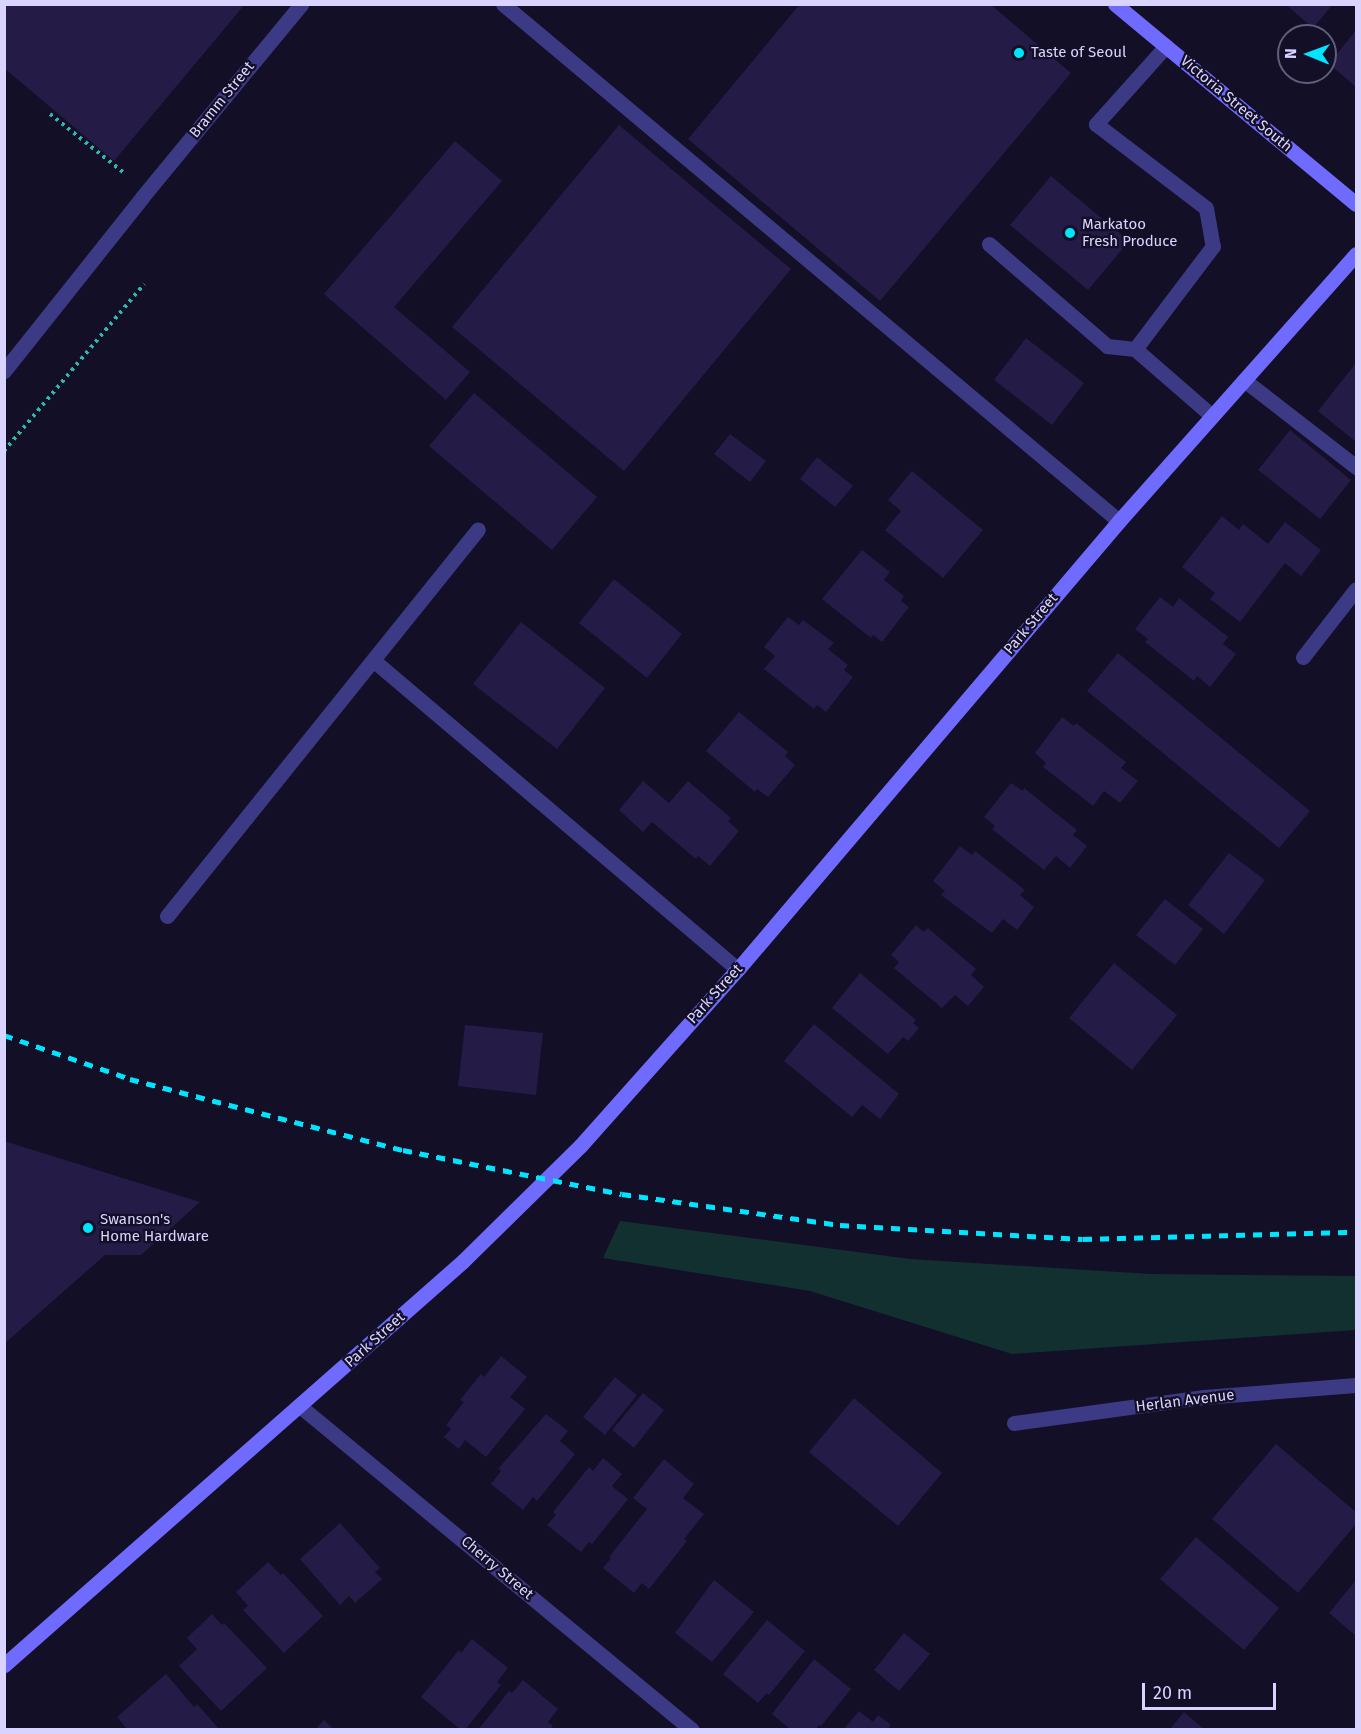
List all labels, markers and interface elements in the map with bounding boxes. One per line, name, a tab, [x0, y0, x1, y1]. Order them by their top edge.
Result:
north arrow	[1277, 24, 1337, 84]
place label: Taste of Seoul	[1031, 44, 1126, 62]
marker: Taste of Seoul	[1012, 46, 1026, 60]
text: N	[1281, 48, 1300, 59]
street label: Victoria Street South	[1176, 52, 1296, 156]
street label: Bramm Street	[186, 58, 258, 142]
place label: Markatoo Fresh Produce	[1082, 215, 1177, 250]
marker: Markatoo Fresh Produce	[1063, 226, 1077, 240]
street label: Park Street	[1000, 590, 1062, 658]
street label: Park Street	[683, 960, 747, 1028]
place label: Swanson's Home Hardware	[100, 1210, 209, 1245]
marker: Swanson's Home Hardware	[81, 1221, 95, 1235]
street label: Park Street	[341, 1308, 409, 1372]
street label: Herlan Avenue	[1135, 1386, 1235, 1416]
street label: Cherry Street	[457, 1533, 537, 1603]
scale bar	[1145, 1671, 1278, 1709]
text: 20 m	[1153, 1682, 1192, 1704]

